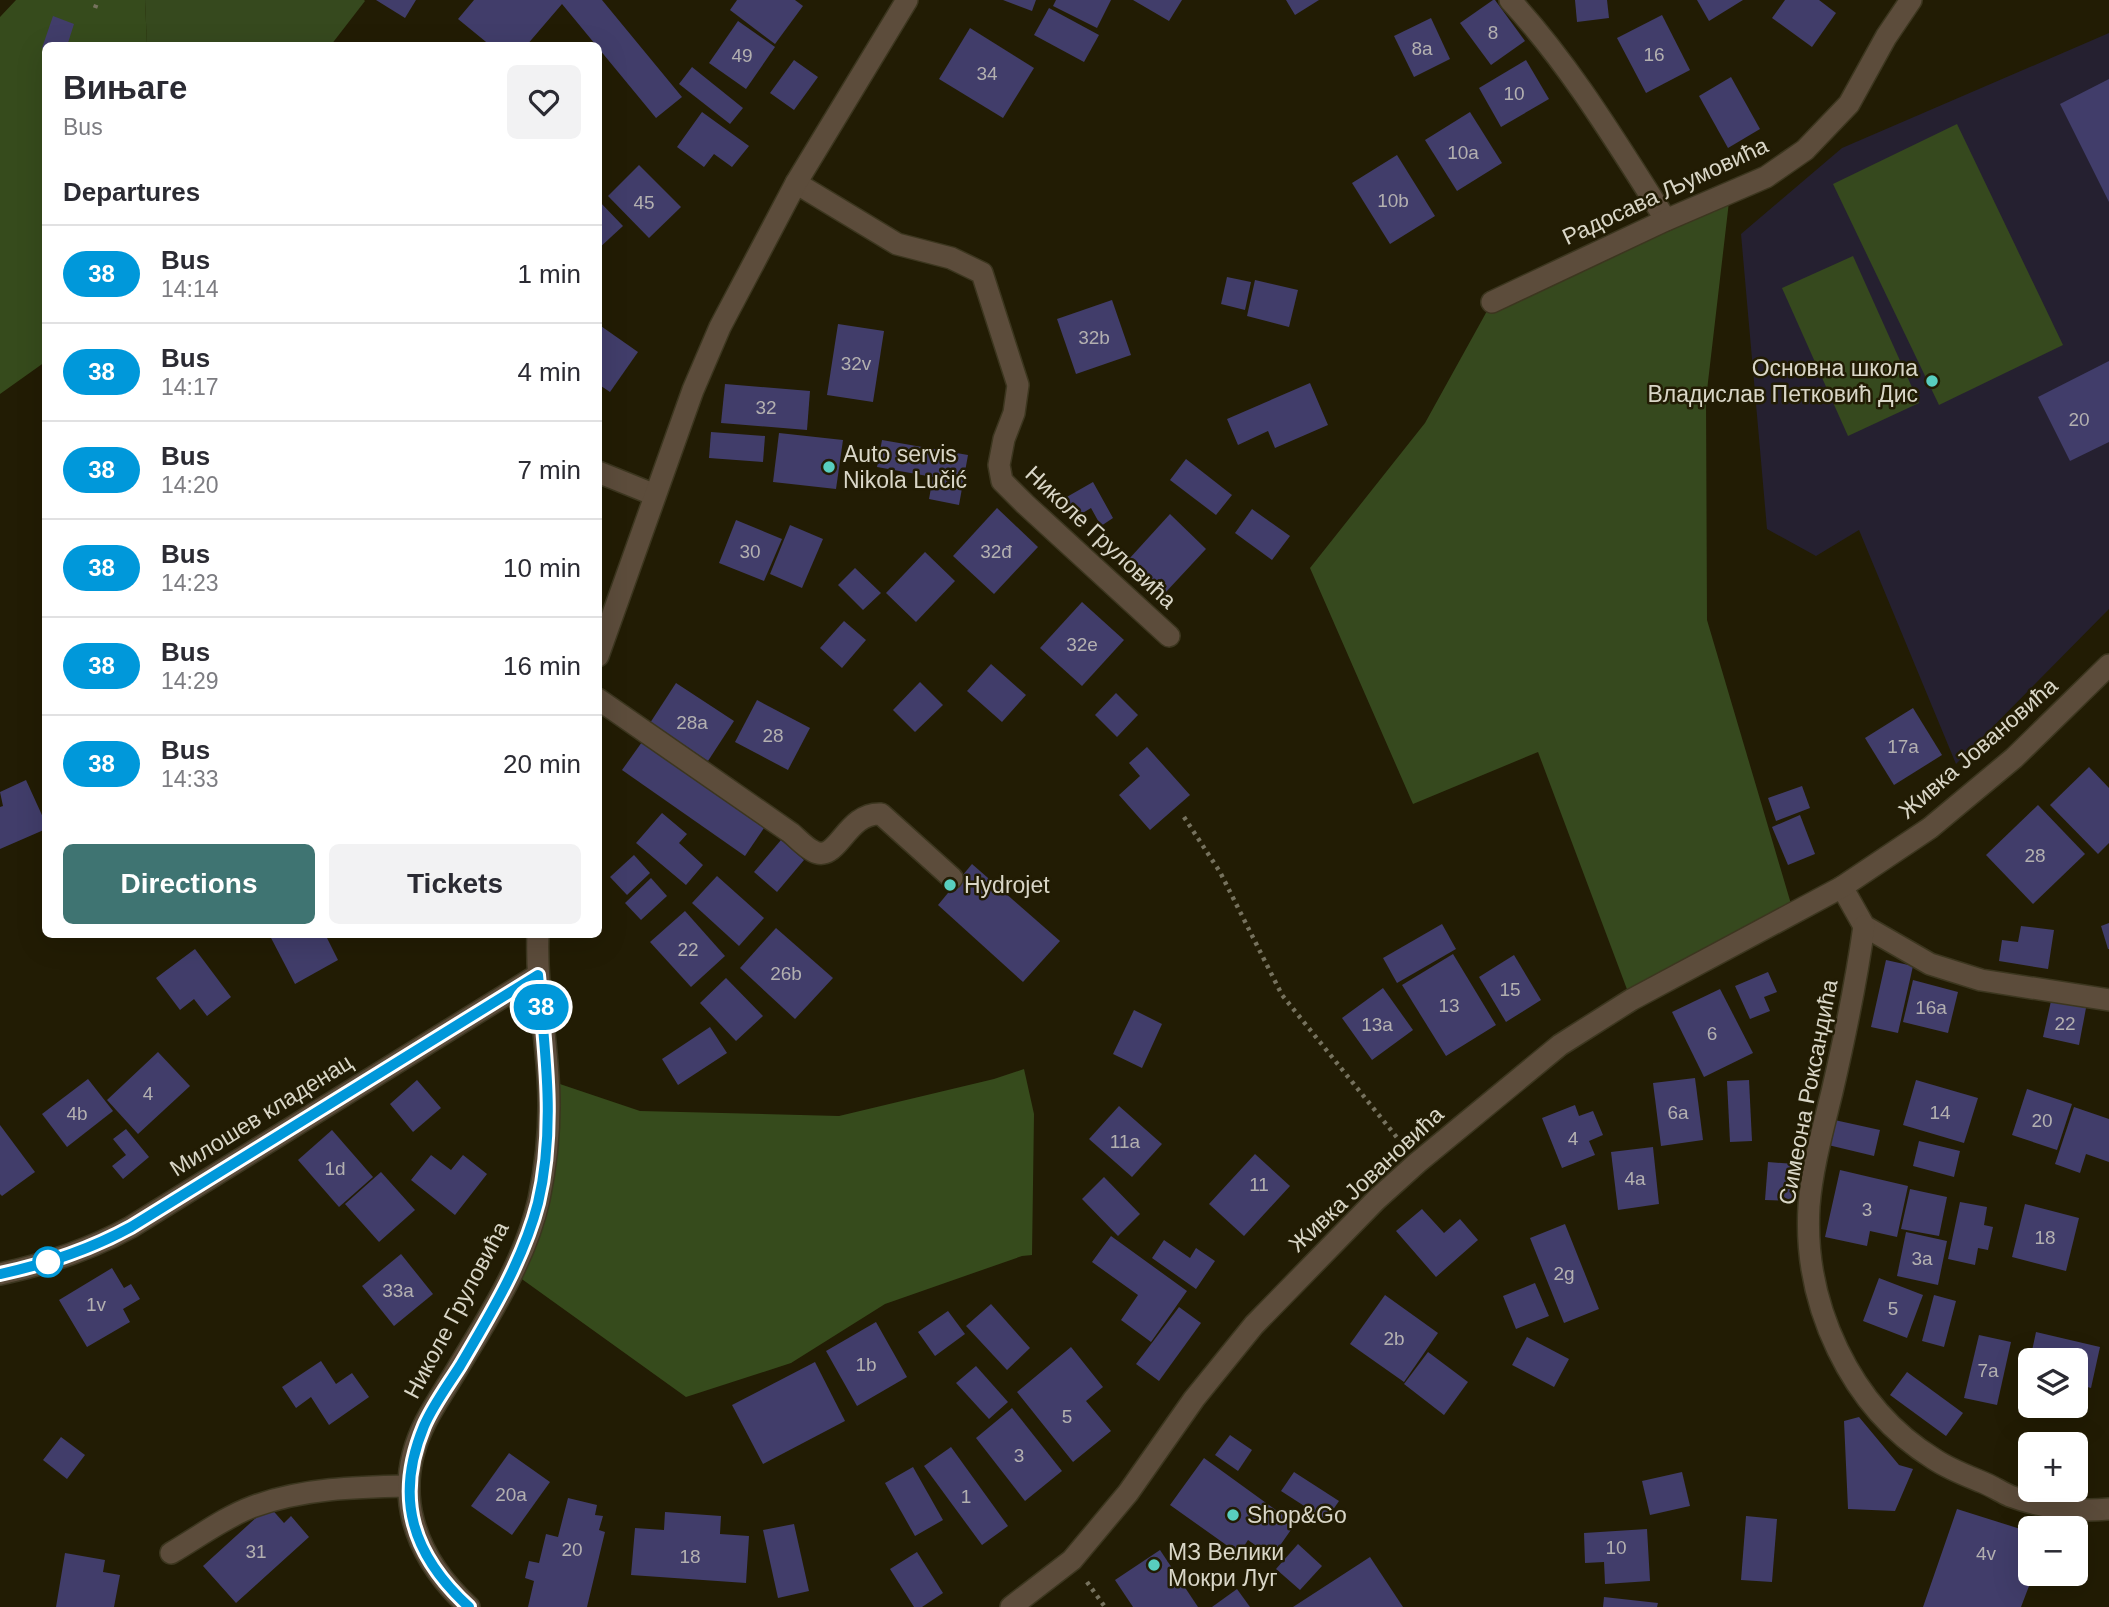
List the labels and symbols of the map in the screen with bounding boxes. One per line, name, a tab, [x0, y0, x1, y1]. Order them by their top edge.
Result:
house number: 8	[1488, 22, 1498, 43]
house number: 8a	[1411, 38, 1433, 59]
house number: 16	[1643, 44, 1665, 65]
house number: 49	[731, 45, 753, 66]
house number: 34	[976, 63, 998, 84]
house number: 10	[1503, 83, 1525, 104]
street label: Радосава Љумовића	[1558, 132, 1772, 250]
house number: 10a	[1447, 142, 1479, 163]
house number: 10b	[1377, 190, 1409, 211]
house number: 45	[633, 192, 655, 213]
house number: 32b	[1078, 327, 1110, 348]
house number: 32v	[841, 353, 872, 374]
place label: Основна школа Владислав Петковић Дис	[1647, 355, 1918, 407]
marker: Основна школа Владислав Петковић Дис	[1924, 373, 1940, 389]
house number: 32	[755, 397, 777, 418]
house number: 20	[2068, 409, 2090, 430]
place label: Auto servis Nikola Lučić	[843, 441, 967, 493]
marker: Auto servis Nikola Lučić	[821, 459, 837, 475]
street label: Николе Груловића	[1020, 460, 1182, 614]
house number: 30	[739, 541, 761, 562]
house number: 32đ	[980, 541, 1012, 562]
house number: 32e	[1066, 634, 1098, 655]
street label: Живка Јовановића	[1894, 672, 2063, 824]
house number: 28a	[676, 712, 708, 733]
house number: 28	[762, 725, 784, 746]
house number: 17a	[1887, 736, 1919, 757]
house number: 28	[2024, 845, 2046, 866]
place label: Hydrojet	[964, 872, 1050, 898]
marker: Hydrojet	[942, 877, 958, 893]
house number: 22	[677, 939, 699, 960]
house number: 26b	[770, 963, 802, 984]
street label: Симеона Роксандића	[1773, 977, 1843, 1207]
house number: 15	[1499, 979, 1521, 1000]
line badge: 38	[510, 984, 572, 1030]
house number: 13	[1438, 995, 1460, 1016]
house number: 16a	[1915, 997, 1947, 1018]
house number: 22	[2054, 1013, 2076, 1034]
house number: 13a	[1361, 1014, 1393, 1035]
house number: 6	[1707, 1023, 1717, 1044]
street label: Милошев кладенац	[165, 1048, 357, 1182]
house number: 4	[143, 1083, 154, 1104]
street label: Живка Јовановића	[1284, 1101, 1449, 1257]
house number: 6a	[1667, 1102, 1689, 1123]
house number: 14	[1929, 1102, 1951, 1123]
house number: 4b	[66, 1103, 88, 1124]
house number: 20	[2031, 1110, 2053, 1131]
house number: 4	[1568, 1128, 1579, 1149]
house number: 11a	[1110, 1131, 1141, 1152]
house number: 1d	[324, 1158, 346, 1179]
house number: 4a	[1624, 1168, 1646, 1189]
house number: 11	[1249, 1174, 1269, 1195]
house number: 3	[1862, 1199, 1872, 1220]
street label: Николе Груловића	[398, 1217, 514, 1403]
house number: 18	[2034, 1227, 2056, 1248]
unlabelled marker	[33, 1247, 63, 1277]
house number: 3a	[1911, 1248, 1933, 1269]
house number: 2g	[1553, 1263, 1575, 1284]
house number: 33a	[382, 1280, 414, 1301]
house number: 1v	[86, 1294, 107, 1315]
house number: 5	[1888, 1298, 1898, 1319]
house number: 2b	[1383, 1328, 1405, 1349]
house number: 1b	[855, 1354, 877, 1375]
house number: 7a	[1977, 1360, 1999, 1381]
house number: 5	[1062, 1406, 1072, 1427]
house number: 3	[1014, 1445, 1024, 1466]
house number: 20a	[495, 1484, 527, 1505]
house number: 1	[961, 1486, 971, 1507]
place label: Shop&Go	[1247, 1502, 1347, 1528]
marker: Shop&Go	[1225, 1507, 1241, 1523]
house number: 10	[1605, 1537, 1627, 1558]
house number: 20	[561, 1539, 583, 1560]
place label: МЗ Велики Мокри Луг	[1168, 1539, 1284, 1591]
house number: 31	[245, 1541, 267, 1562]
house number: 4v	[1976, 1543, 1997, 1564]
house number: 18	[679, 1546, 701, 1567]
marker: МЗ Велики Мокри Луг	[1146, 1557, 1162, 1573]

